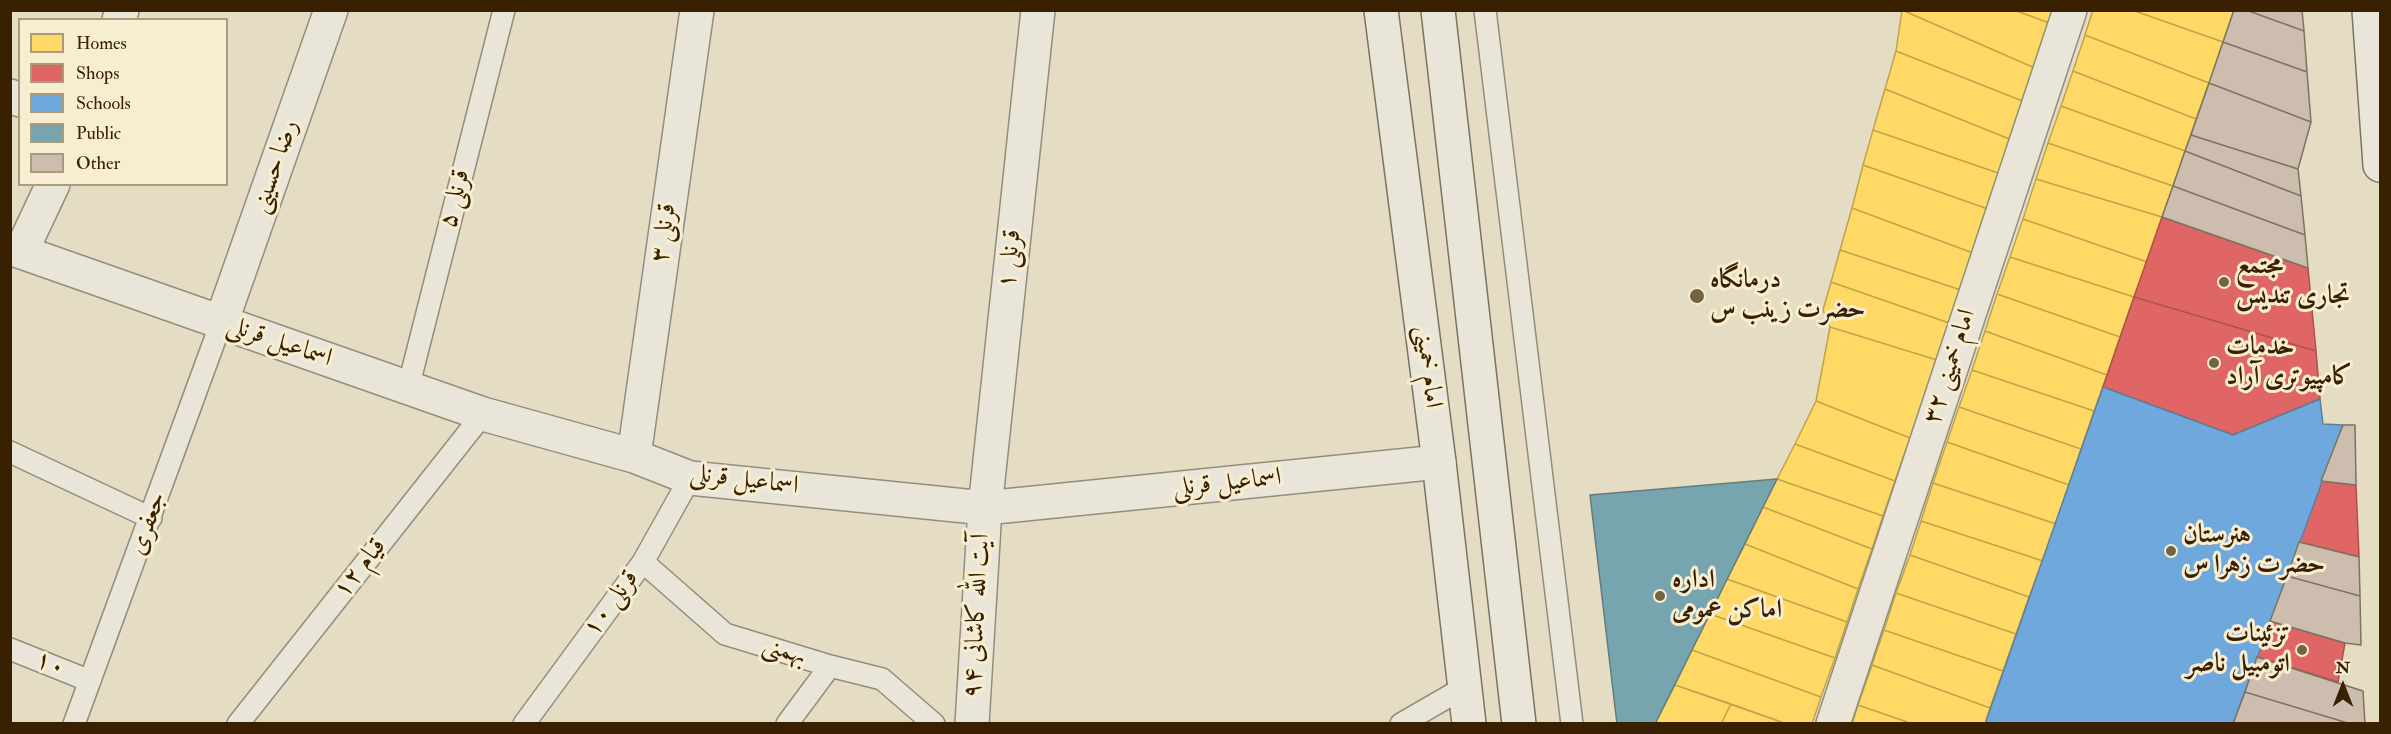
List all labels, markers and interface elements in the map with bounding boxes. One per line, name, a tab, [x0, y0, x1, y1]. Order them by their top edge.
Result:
legend	[18, 18, 228, 186]
text: Homes	[76, 32, 127, 55]
text: Shops	[76, 62, 119, 85]
text: Schools	[76, 92, 131, 115]
street label: رضا حسینی	[245, 116, 307, 218]
text: Public	[76, 122, 121, 145]
text: Other	[76, 152, 120, 175]
street label: قرنلی ۵	[434, 166, 478, 232]
street label: قرنلی ۳	[645, 201, 685, 265]
street label: قرنلی ۱	[992, 228, 1030, 290]
place label: مجتمع تجاری تندیس	[2236, 251, 2350, 312]
place label: درمانگاه حضرت زینب س	[1710, 265, 1865, 326]
marker: مجتمع تجاری تندیس	[2217, 275, 2231, 289]
marker: درمانگاه حضرت زینب س	[1688, 287, 1706, 305]
street label: امام خمینی ۳۲	[1918, 306, 1984, 428]
street label: اسماعیل قرنلی	[222, 310, 336, 376]
street label: امام خمینی	[1406, 324, 1448, 410]
place label: خدمات کامپیوتری آراد	[2226, 332, 2353, 394]
marker: خدمات کامپیوتری آراد	[2207, 356, 2221, 370]
street label: اسماعیل قرنلی	[688, 459, 800, 503]
street label: اسماعیل قرنلی	[1171, 463, 1283, 505]
street label: جعفری	[123, 488, 175, 560]
place label: هنرستان حضرت زهرا س	[2183, 520, 2325, 582]
street label: ۱۲ قیام	[328, 533, 394, 605]
street label: آیت الله کاشانی ۹۴	[958, 533, 998, 699]
marker: هنرستان حضرت زهرا س	[2164, 544, 2178, 558]
street label: قرنلی ۱۰	[577, 565, 647, 643]
place label: اداره اماکن عمومی	[1672, 565, 1782, 626]
marker: اداره اماکن عمومی	[1653, 589, 1667, 603]
place label: تزئینات اتومبیل ناصر	[2186, 619, 2290, 680]
street label: بهمنی	[758, 631, 810, 673]
marker: تزئینات اتومبیل ناصر	[2295, 643, 2309, 657]
street label: ۱۰	[30, 645, 70, 685]
north arrow	[2313, 656, 2373, 716]
text: N	[2336, 658, 2350, 678]

